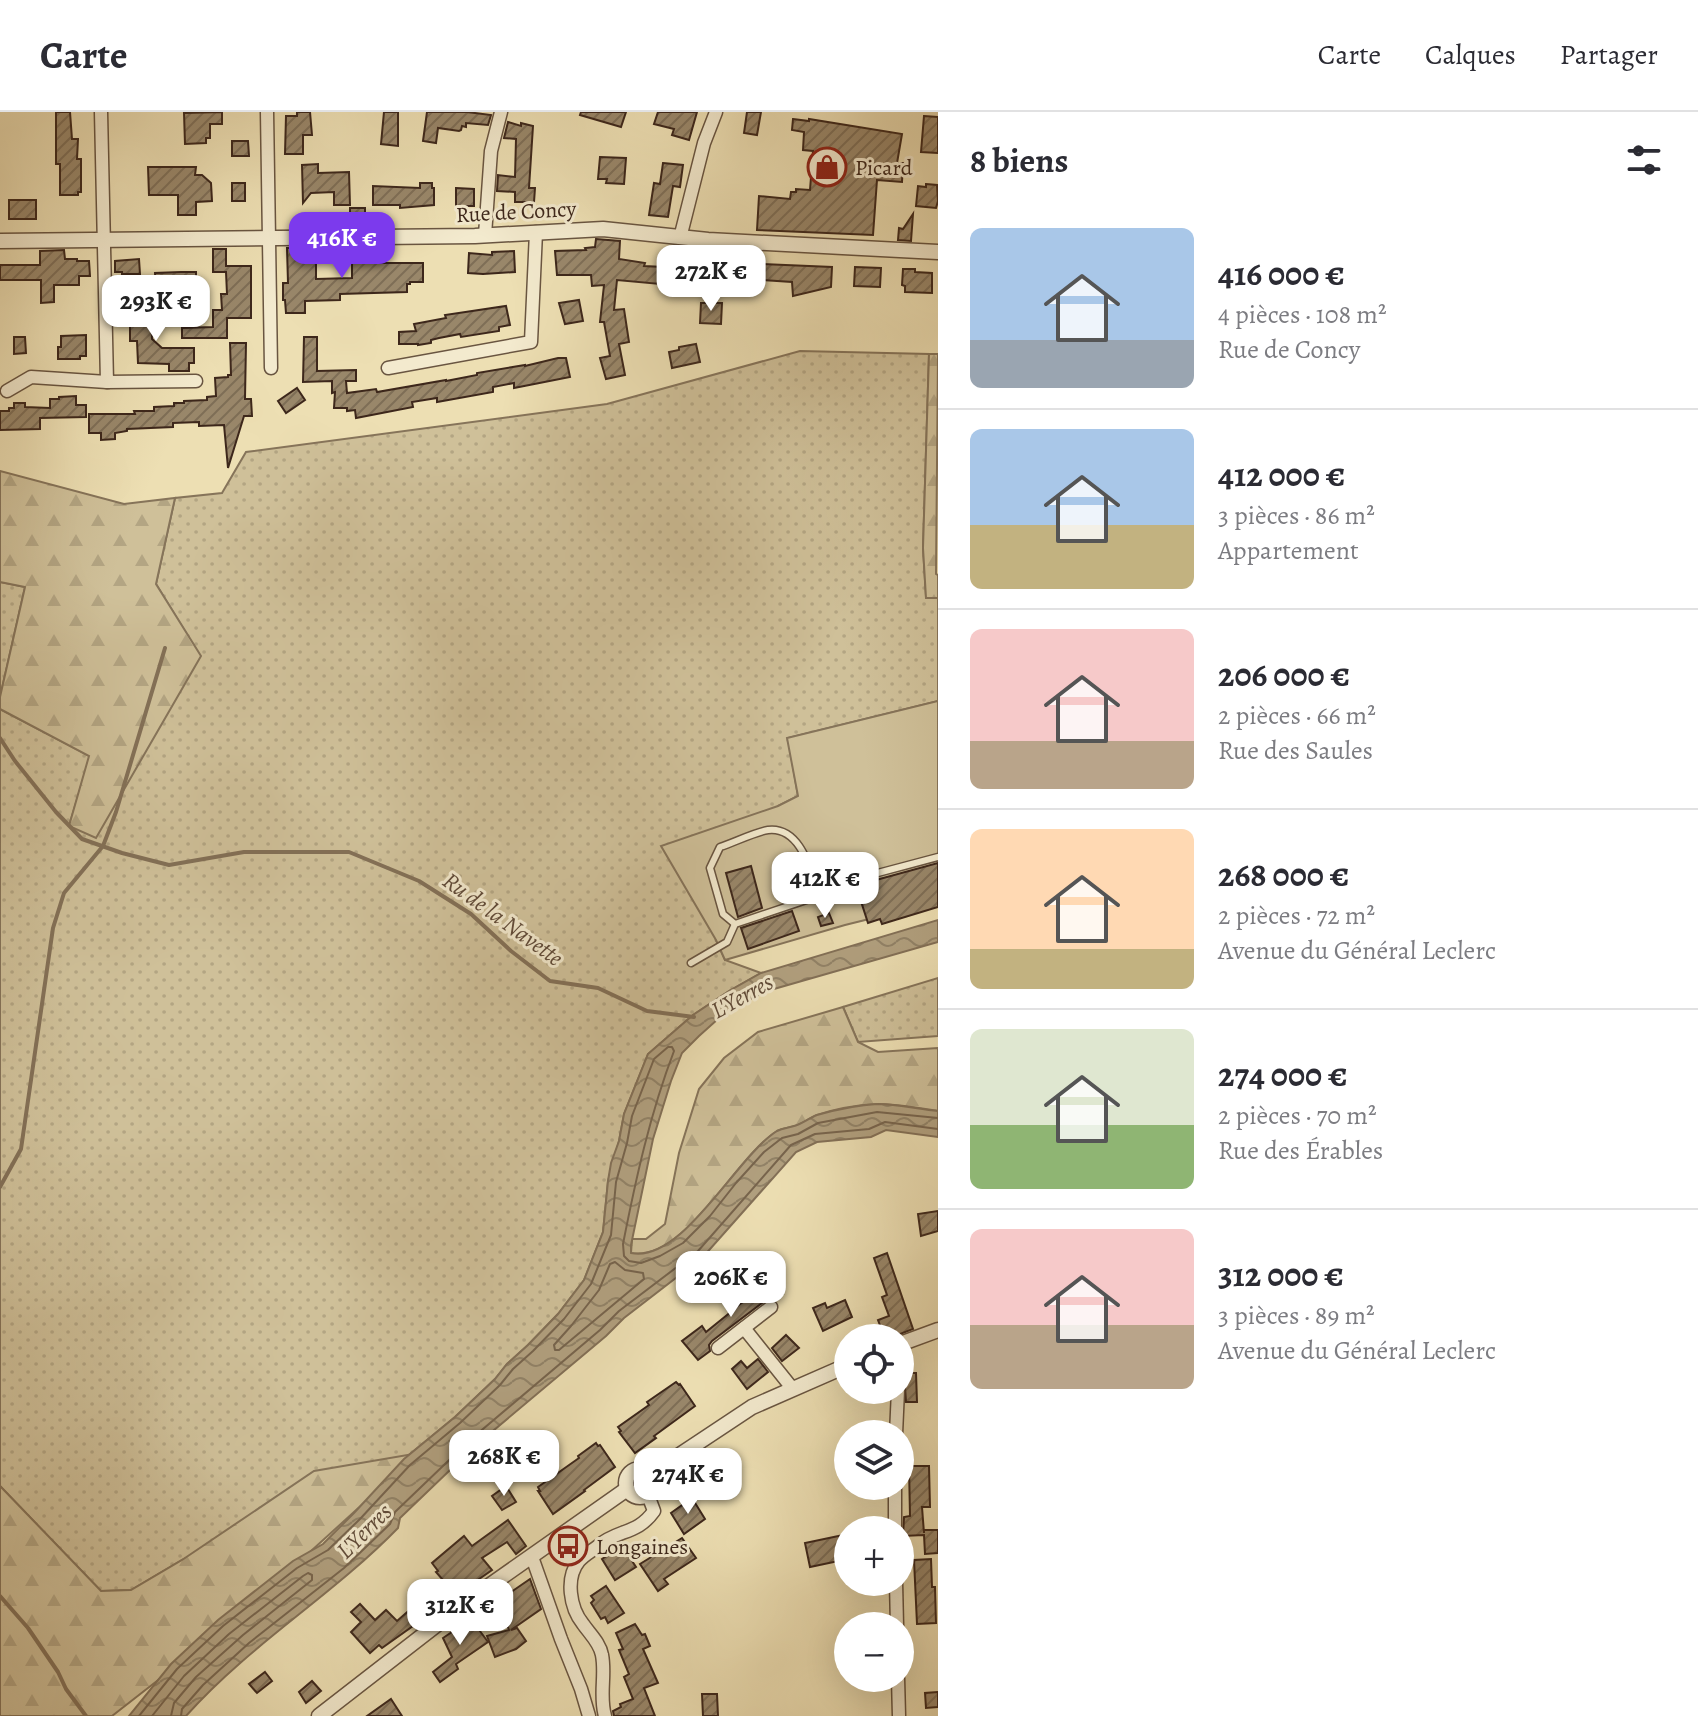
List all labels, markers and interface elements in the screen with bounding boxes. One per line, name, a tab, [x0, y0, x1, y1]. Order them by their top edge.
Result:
text: Carte	[40, 29, 128, 81]
text: Carte	[1318, 36, 1381, 74]
text: Calques	[1425, 36, 1516, 74]
text: Partager	[1560, 36, 1658, 74]
text: 8 biens	[970, 137, 1068, 184]
icon: filters	[1622, 138, 1666, 182]
shop icon: Picard	[806, 146, 848, 188]
place label: Picard	[855, 153, 913, 183]
street label: Rue de Concy	[455, 194, 577, 230]
pin: 416K €	[277, 212, 407, 280]
text: 416K €	[307, 220, 377, 255]
pin: 272K €	[646, 245, 776, 313]
text: 416 000 €	[1218, 250, 1345, 297]
text: 272K €	[675, 253, 747, 288]
icon: home	[1034, 260, 1130, 356]
pin: 293K €	[91, 275, 221, 343]
text: 293K €	[120, 283, 192, 318]
text: 4 pièces · 108 m²	[1218, 297, 1387, 332]
text: Rue de Concy	[1218, 332, 1360, 367]
text: 412 000 €	[1218, 451, 1345, 498]
icon: home	[1034, 461, 1130, 557]
text: 3 pièces · 86 m²	[1218, 498, 1375, 533]
text: Appartement	[1218, 533, 1359, 568]
text: 206 000 €	[1218, 651, 1350, 698]
icon: home	[1034, 661, 1130, 757]
text: 2 pièces · 66 m²	[1218, 698, 1376, 733]
text: Rue des Saules	[1218, 733, 1373, 768]
text: 268 000 €	[1218, 851, 1349, 898]
pin: 412K €	[760, 852, 890, 920]
text: 412K €	[790, 860, 860, 895]
icon: home	[1034, 861, 1130, 957]
water label: Ru de la Navette	[436, 864, 570, 974]
text: 2 pièces · 72 m²	[1218, 898, 1375, 933]
text: Avenue du Général Leclerc	[1218, 933, 1496, 968]
water label: L'Yerres	[705, 966, 779, 1026]
text: 274 000 €	[1218, 1051, 1348, 1098]
icon: home	[1034, 1061, 1130, 1157]
text: 2 pièces · 70 m²	[1218, 1098, 1377, 1133]
text: Rue des Érables	[1218, 1133, 1383, 1168]
pin: 206K €	[666, 1251, 796, 1319]
text: 312 000 €	[1218, 1251, 1344, 1298]
text: 206K €	[694, 1259, 768, 1294]
icon: home	[1034, 1261, 1130, 1357]
text: 3 pièces · 89 m²	[1218, 1298, 1375, 1333]
map controls	[834, 1324, 914, 1692]
button: locate	[834, 1324, 914, 1404]
text: Avenue du Général Leclerc	[1218, 1333, 1496, 1368]
button: layers	[834, 1420, 914, 1500]
pin: 268K €	[439, 1430, 569, 1498]
text: 268K €	[467, 1438, 541, 1473]
pin: 274K €	[623, 1448, 753, 1516]
text: 274K €	[652, 1456, 724, 1491]
water label: L'Yerres	[329, 1496, 399, 1566]
button: +	[834, 1516, 914, 1596]
bus stop icon: Longaines	[547, 1525, 589, 1567]
place label: Longaines	[596, 1532, 688, 1562]
pin: 312K €	[395, 1579, 525, 1647]
text: 312K €	[425, 1587, 495, 1622]
button: −	[834, 1612, 914, 1692]

